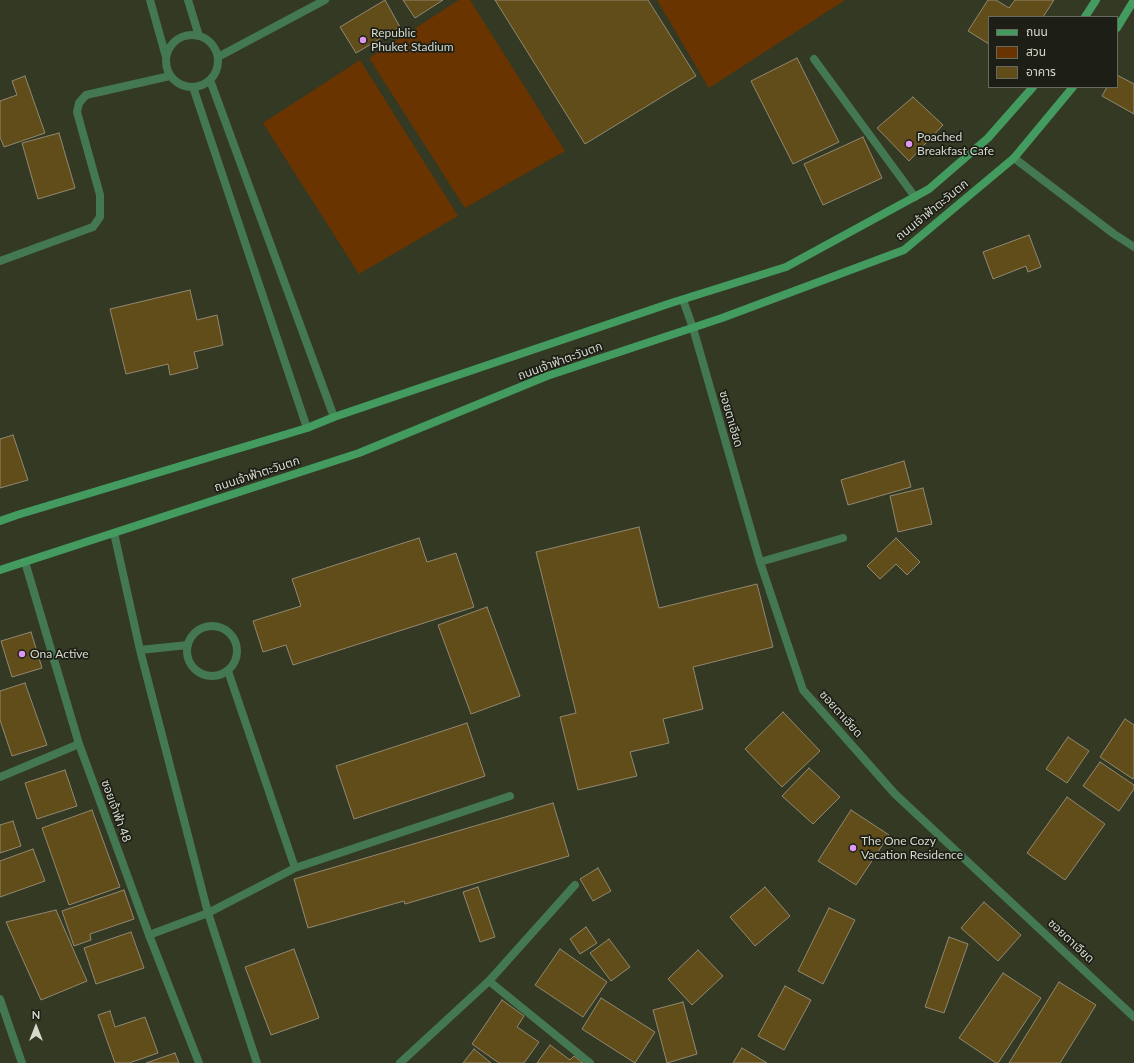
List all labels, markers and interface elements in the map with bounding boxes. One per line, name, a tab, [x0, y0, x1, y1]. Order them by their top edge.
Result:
legend	[988, 16, 1118, 88]
text: ถนน	[1026, 24, 1048, 39]
place label: Republic Phuket Stadium	[371, 26, 454, 54]
marker: Republic Phuket Stadium	[358, 35, 368, 45]
text: สวน	[1026, 44, 1046, 59]
text: อาคาร	[1026, 64, 1056, 79]
place label: Poached Breakfast Cafe	[917, 130, 994, 158]
marker: Poached Breakfast Cafe	[904, 139, 914, 149]
street label: ถนนเจ้าฟ้าตะวันตก	[893, 176, 971, 244]
street label: ถนนเจ้าฟ้าตะวันตก	[516, 339, 604, 383]
street label: ซอยตาเอียด	[716, 389, 746, 449]
street label: ถนนเจ้าฟ้าตะวันตก	[212, 453, 302, 495]
place label: Ona Active	[30, 647, 89, 661]
marker: Ona Active	[17, 649, 27, 659]
street label: ซอยตาเอียด	[816, 688, 866, 740]
street label: ซอยเจ้าฟ้า 48	[98, 778, 134, 844]
place label: The One Cozy Vacation Residence	[861, 834, 963, 862]
marker: The One Cozy Vacation Residence	[848, 843, 858, 853]
street label: ซอยตาเอียด	[1045, 916, 1097, 966]
north arrow	[16, 1007, 56, 1047]
text: N	[32, 1008, 40, 1021]

